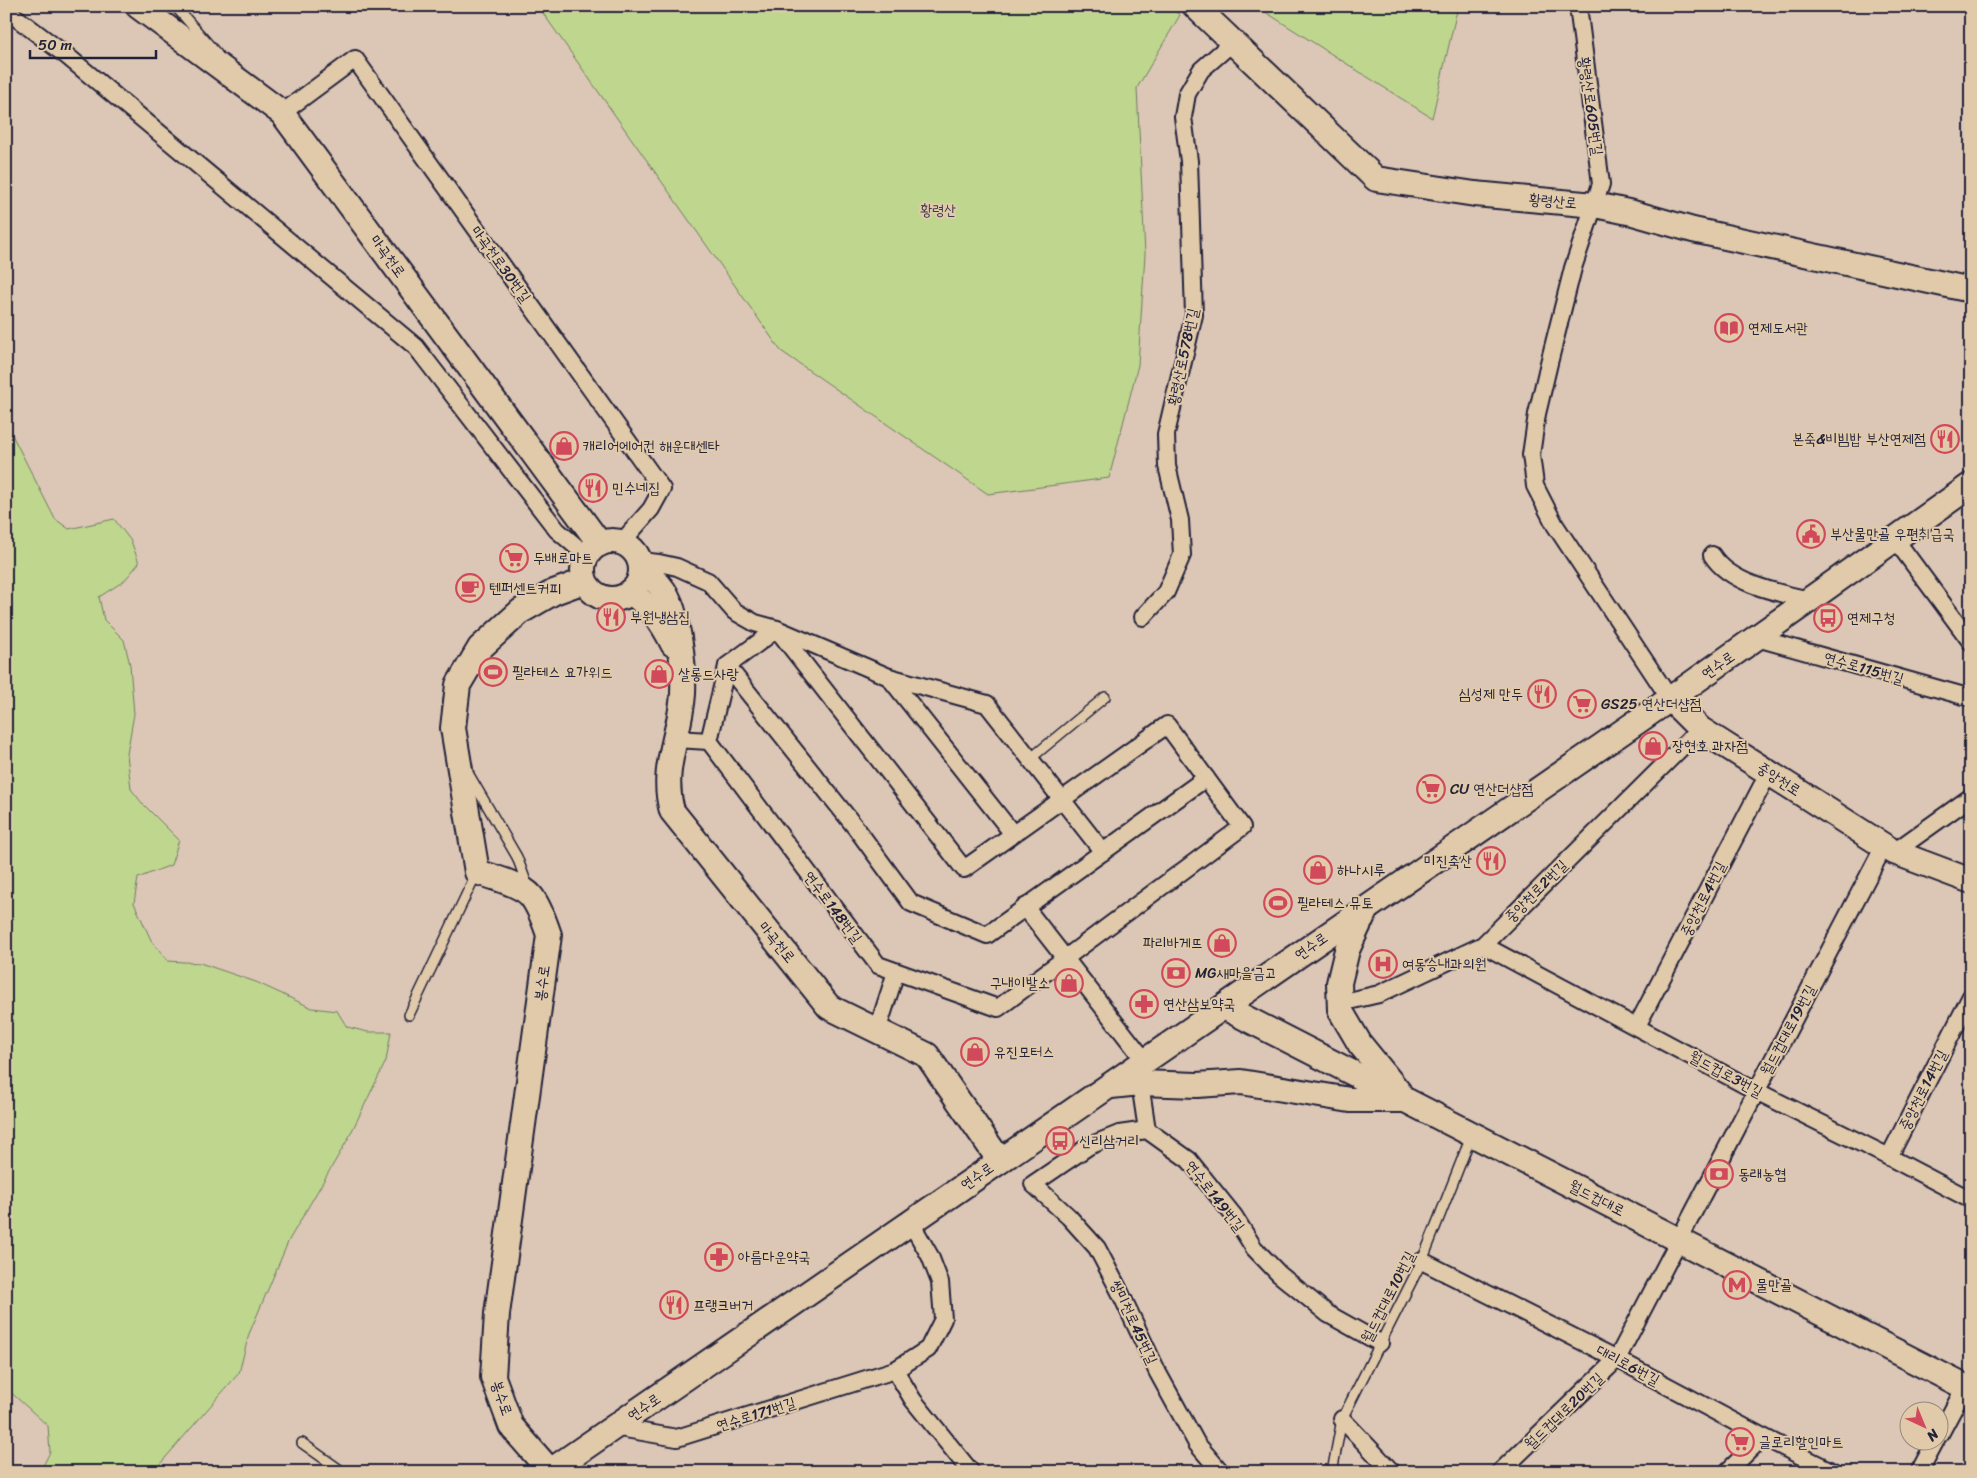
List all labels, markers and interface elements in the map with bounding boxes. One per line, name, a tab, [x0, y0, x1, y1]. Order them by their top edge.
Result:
scale bar	[30, 28, 156, 60]
text: 50 m	[38, 32, 73, 58]
street label: 황령산로605번길	[1571, 55, 1611, 157]
street label: 황령산로	[1528, 186, 1578, 216]
park label: 황령산	[920, 197, 956, 223]
street label: 마곡천로30번길	[464, 220, 538, 308]
street label: 마곡천로	[363, 229, 413, 283]
street label: 황령산로578번길	[1160, 306, 1206, 408]
library icon: 연제도서관	[1714, 313, 1744, 343]
place label: 연제도서관	[1748, 315, 1808, 341]
restaurant icon: 본죽&비빔밥 부산연제점	[1930, 424, 1960, 454]
place label: 본죽&비빔밥 부산연제점	[1792, 426, 1926, 452]
shop icon: 캐리어에어컨 해운대센타	[549, 431, 579, 461]
place label: 캐리어에어컨 해운대센타	[583, 433, 720, 459]
restaurant icon: 민수네집	[578, 473, 608, 503]
place label: 민수네집	[612, 475, 660, 501]
public building icon: 부산물만골 우편취급국	[1796, 519, 1826, 549]
place label: 부산물만골 우편취급국	[1830, 521, 1955, 547]
supermarket icon: 두배로마트	[499, 543, 529, 573]
place label: 두배로마트	[533, 545, 593, 571]
cafe icon: 텐퍼센트커피	[455, 573, 485, 603]
place label: 텐퍼센트커피	[489, 575, 561, 601]
restaurant icon: 부원냉삼집	[596, 602, 626, 632]
bus stop icon: 연제구청	[1813, 603, 1843, 633]
place label: 부원냉삼집	[630, 604, 690, 630]
place label: 연제구청	[1847, 605, 1895, 631]
street label: 연수로	[1696, 644, 1740, 686]
street label: 연수로115번길	[1821, 644, 1907, 692]
sports icon: 필라테스 요가위드	[478, 657, 508, 687]
place label: 필라테스 요가위드	[512, 659, 612, 685]
shop icon: 살롱드사랑	[644, 659, 674, 689]
place label: 살롱드사랑	[678, 661, 739, 687]
restaurant icon: 심성제 만두	[1527, 679, 1557, 709]
place label: 심성제 만두	[1459, 681, 1523, 707]
supermarket icon: GS25 연산더샵점	[1567, 689, 1597, 719]
place label: GS25 연산더샵점	[1601, 691, 1702, 717]
shop icon: 장현호 과자점	[1638, 731, 1668, 761]
place label: 장현호 과자점	[1672, 733, 1748, 759]
street label: 중앙천로	[1752, 755, 1806, 803]
supermarket icon: CU 연산더샵점	[1416, 774, 1446, 804]
place label: CU 연산더샵점	[1450, 776, 1534, 802]
restaurant icon: 미진축산	[1476, 846, 1506, 876]
place label: 미진축산	[1424, 848, 1472, 874]
street label: 중앙천로2번길	[1498, 853, 1574, 929]
shop icon: 하나시루	[1303, 855, 1333, 885]
place label: 하나시루	[1337, 857, 1385, 883]
street label: 중앙천로4번길	[1673, 857, 1733, 941]
street label: 연수로148번길	[797, 865, 869, 949]
sports icon: 필라테스 뮤토	[1263, 888, 1293, 918]
place label: 필라테스 뮤토	[1297, 890, 1373, 916]
street label: 마곡천로	[752, 915, 802, 969]
street label: 연수로	[1289, 925, 1333, 967]
shop icon: 파리바게뜨	[1207, 928, 1237, 958]
place label: 파리바게뜨	[1143, 930, 1203, 956]
hospital icon: 여동승내과의원	[1368, 949, 1398, 979]
place label: 여동승내과의원	[1402, 951, 1487, 977]
bank icon: MG새마을금고	[1161, 958, 1191, 988]
place label: MG새마을금고	[1195, 960, 1277, 986]
street label: 봉수로	[527, 963, 557, 1003]
shop icon: 구내이발소	[1054, 968, 1084, 998]
place label: 구내이발소	[990, 970, 1050, 996]
street label: 월드컵대로19번길	[1753, 980, 1823, 1080]
pharmacy icon: 연산삼보약국	[1129, 989, 1159, 1019]
place label: 연산삼보약국	[1163, 991, 1235, 1017]
shop icon: 유진모터스	[960, 1037, 990, 1067]
place label: 유진모터스	[994, 1039, 1054, 1065]
street label: 월드컵로3번길	[1684, 1044, 1768, 1104]
street label: 중앙천로14번길	[1891, 1045, 1955, 1135]
bus stop icon: 신리삼거리	[1045, 1126, 1075, 1156]
place label: 신리삼거리	[1079, 1128, 1139, 1154]
street label: 연수로149번길	[1178, 1154, 1252, 1238]
street label: 연수로	[955, 1155, 999, 1197]
bank icon: 동래농협	[1704, 1159, 1734, 1189]
place label: 동래농협	[1738, 1161, 1786, 1187]
street label: 월드컵대로	[1564, 1173, 1630, 1223]
pharmacy icon: 아름다운약국	[704, 1242, 734, 1272]
place label: 아름다운약국	[738, 1244, 810, 1270]
street label: 월드컵대로10번길	[1354, 1246, 1422, 1348]
metro station icon: 물만골	[1722, 1270, 1752, 1300]
place label: 물만골	[1756, 1272, 1792, 1298]
street label: 쌍미천로45번길	[1103, 1275, 1165, 1369]
restaurant icon: 프랭크버거	[659, 1290, 689, 1320]
place label: 프랭크버거	[693, 1292, 753, 1318]
street label: 대리로6번길	[1591, 1337, 1665, 1393]
street label: 월드컵대로20번길	[1518, 1366, 1610, 1456]
street label: 봉수로	[484, 1377, 520, 1419]
street label: 연수로	[622, 1386, 666, 1428]
street label: 연수로171번길	[713, 1390, 799, 1438]
north arrow	[1900, 1400, 1950, 1450]
text: N	[1920, 1422, 1946, 1448]
supermarket icon: 글로리할인마트	[1725, 1427, 1755, 1457]
place label: 글로리할인마트	[1759, 1429, 1844, 1455]

